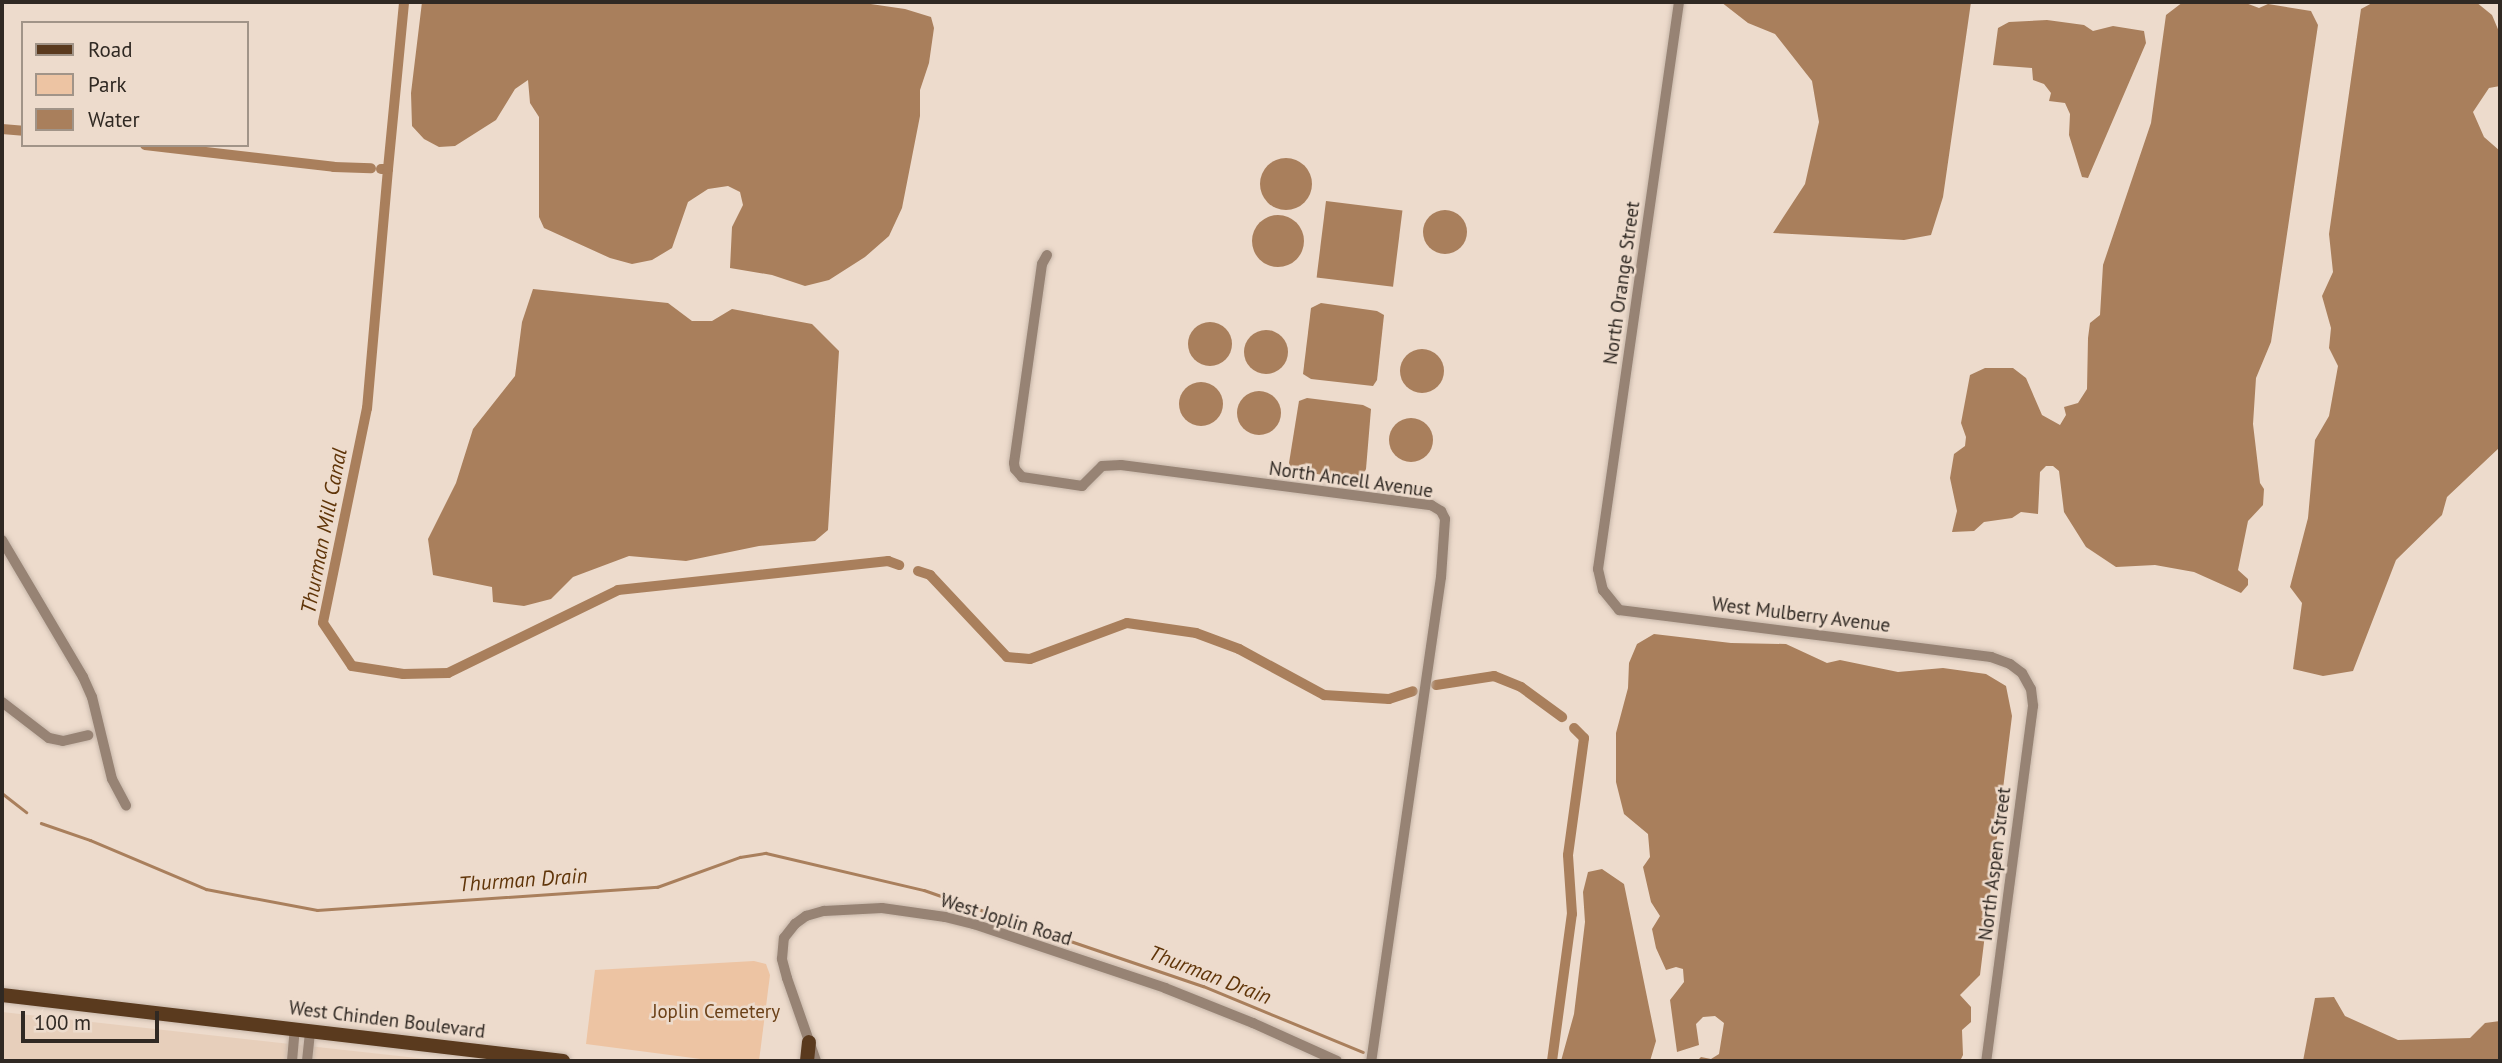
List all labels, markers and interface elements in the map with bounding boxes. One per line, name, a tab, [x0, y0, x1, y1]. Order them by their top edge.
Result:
legend	[21, 21, 248, 147]
text: Road	[88, 36, 132, 63]
text: Park	[88, 71, 127, 98]
text: Water	[88, 106, 140, 133]
street label: North Orange Street	[1599, 200, 1645, 366]
water label: Thurman Mill Canal	[296, 446, 352, 616]
street label: North Ancell Avenue	[1267, 457, 1435, 503]
street label: West Mulberry Avenue	[1710, 593, 1892, 637]
street label: North Aspen Street	[1974, 786, 2016, 942]
water label: Thurman Drain	[458, 863, 588, 897]
street label: West Joplin Road	[937, 889, 1075, 951]
water label: Thurman Drain	[1145, 940, 1275, 1010]
scale bar	[24, 996, 163, 1040]
street label: West Chinden Boulevard	[287, 997, 487, 1043]
park label: Joplin Cemetery	[652, 1001, 780, 1023]
text: 100 m	[34, 1009, 91, 1036]

